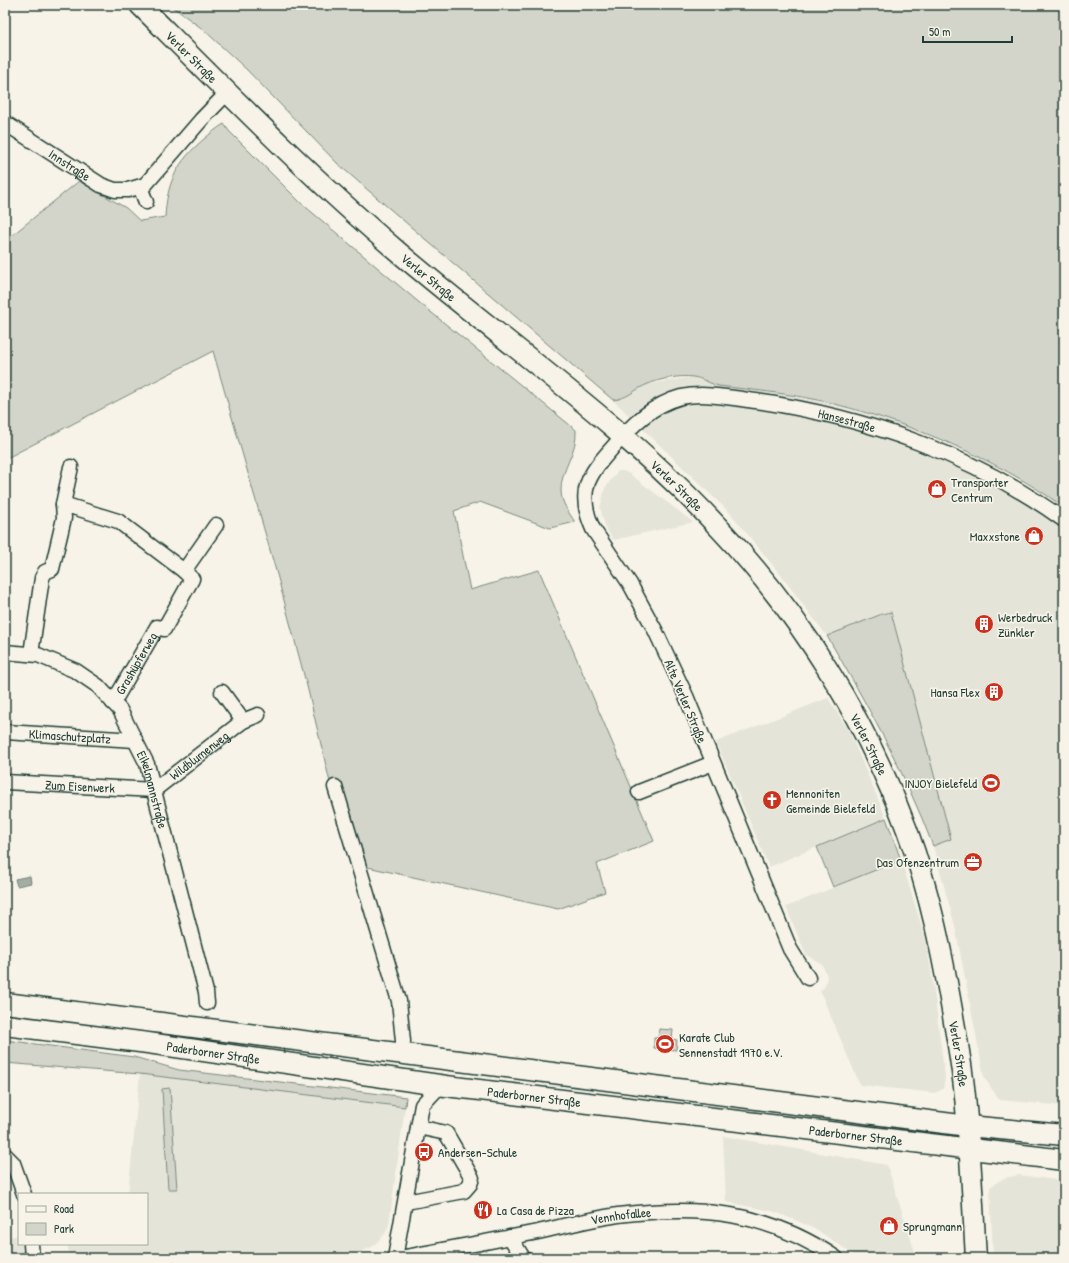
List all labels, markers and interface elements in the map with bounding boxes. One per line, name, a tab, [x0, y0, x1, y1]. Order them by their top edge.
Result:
scale bar	[923, 18, 1012, 44]
text: 50 m	[929, 23, 950, 40]
street label: Verler Straße	[162, 27, 222, 87]
street label: Innstraße	[45, 145, 94, 185]
street label: Verler Straße	[397, 249, 460, 306]
street label: Hansestraße	[816, 404, 878, 436]
street label: Verler Straße	[647, 456, 707, 515]
place label: Transporter Centrum	[951, 473, 1009, 506]
shop icon: Transporter Centrum	[926, 478, 948, 500]
shop icon: Maxxstone	[1023, 525, 1045, 547]
place label: Maxxstone	[970, 527, 1020, 545]
place label: Werbedruck Zünkler	[998, 608, 1053, 641]
building icon: Werbedruck Zünkler	[973, 613, 995, 635]
street label: Grashüpferweg	[111, 628, 161, 698]
street label: Alte Verler Straße	[660, 656, 712, 746]
building icon: Hansa Flex	[983, 681, 1005, 703]
place label: Hansa Flex	[931, 683, 980, 701]
street label: Verler Straße	[846, 710, 892, 778]
street label: Klimaschutzplatz	[28, 724, 112, 748]
street label: Wildblumenweg	[166, 726, 232, 784]
street label: Eikelmannstraße	[133, 747, 172, 830]
sports icon: INJOY Bielefeld	[980, 772, 1002, 794]
place label: INJOY Bielefeld	[905, 774, 977, 792]
street label: Zum Eisenwerk	[44, 775, 116, 797]
place label: Mennoniten Gemeinde Bielefeld	[786, 784, 875, 817]
church icon: Mennoniten Gemeinde Bielefeld	[761, 789, 783, 811]
office icon: Das Ofenzentrum	[962, 851, 984, 873]
place label: Das Ofenzentrum	[877, 853, 959, 871]
street label: Verler Straße	[945, 1019, 973, 1088]
place label: Karate Club Sennenstadt 1970 e.V.	[679, 1028, 783, 1061]
sports icon: Karate Club Sennenstadt 1970 e.V.	[654, 1033, 676, 1055]
street label: Paderborner Straße	[165, 1037, 261, 1068]
street label: Paderborner Straße	[486, 1082, 582, 1111]
street label: Paderborner Straße	[808, 1121, 904, 1150]
bus stop icon: Andersen-Schule	[413, 1141, 435, 1163]
place label: Andersen-Schule	[438, 1143, 517, 1161]
legend	[18, 1193, 148, 1245]
restaurant icon: La Casa de Pizza	[472, 1199, 494, 1221]
text: Road	[54, 1200, 74, 1217]
place label: La Casa de Pizza	[497, 1201, 574, 1219]
street label: Vennhofallee	[589, 1203, 652, 1229]
shop icon: Sprungmann	[878, 1215, 900, 1237]
place label: Sprungmann	[903, 1217, 962, 1235]
text: Park	[54, 1220, 74, 1237]

